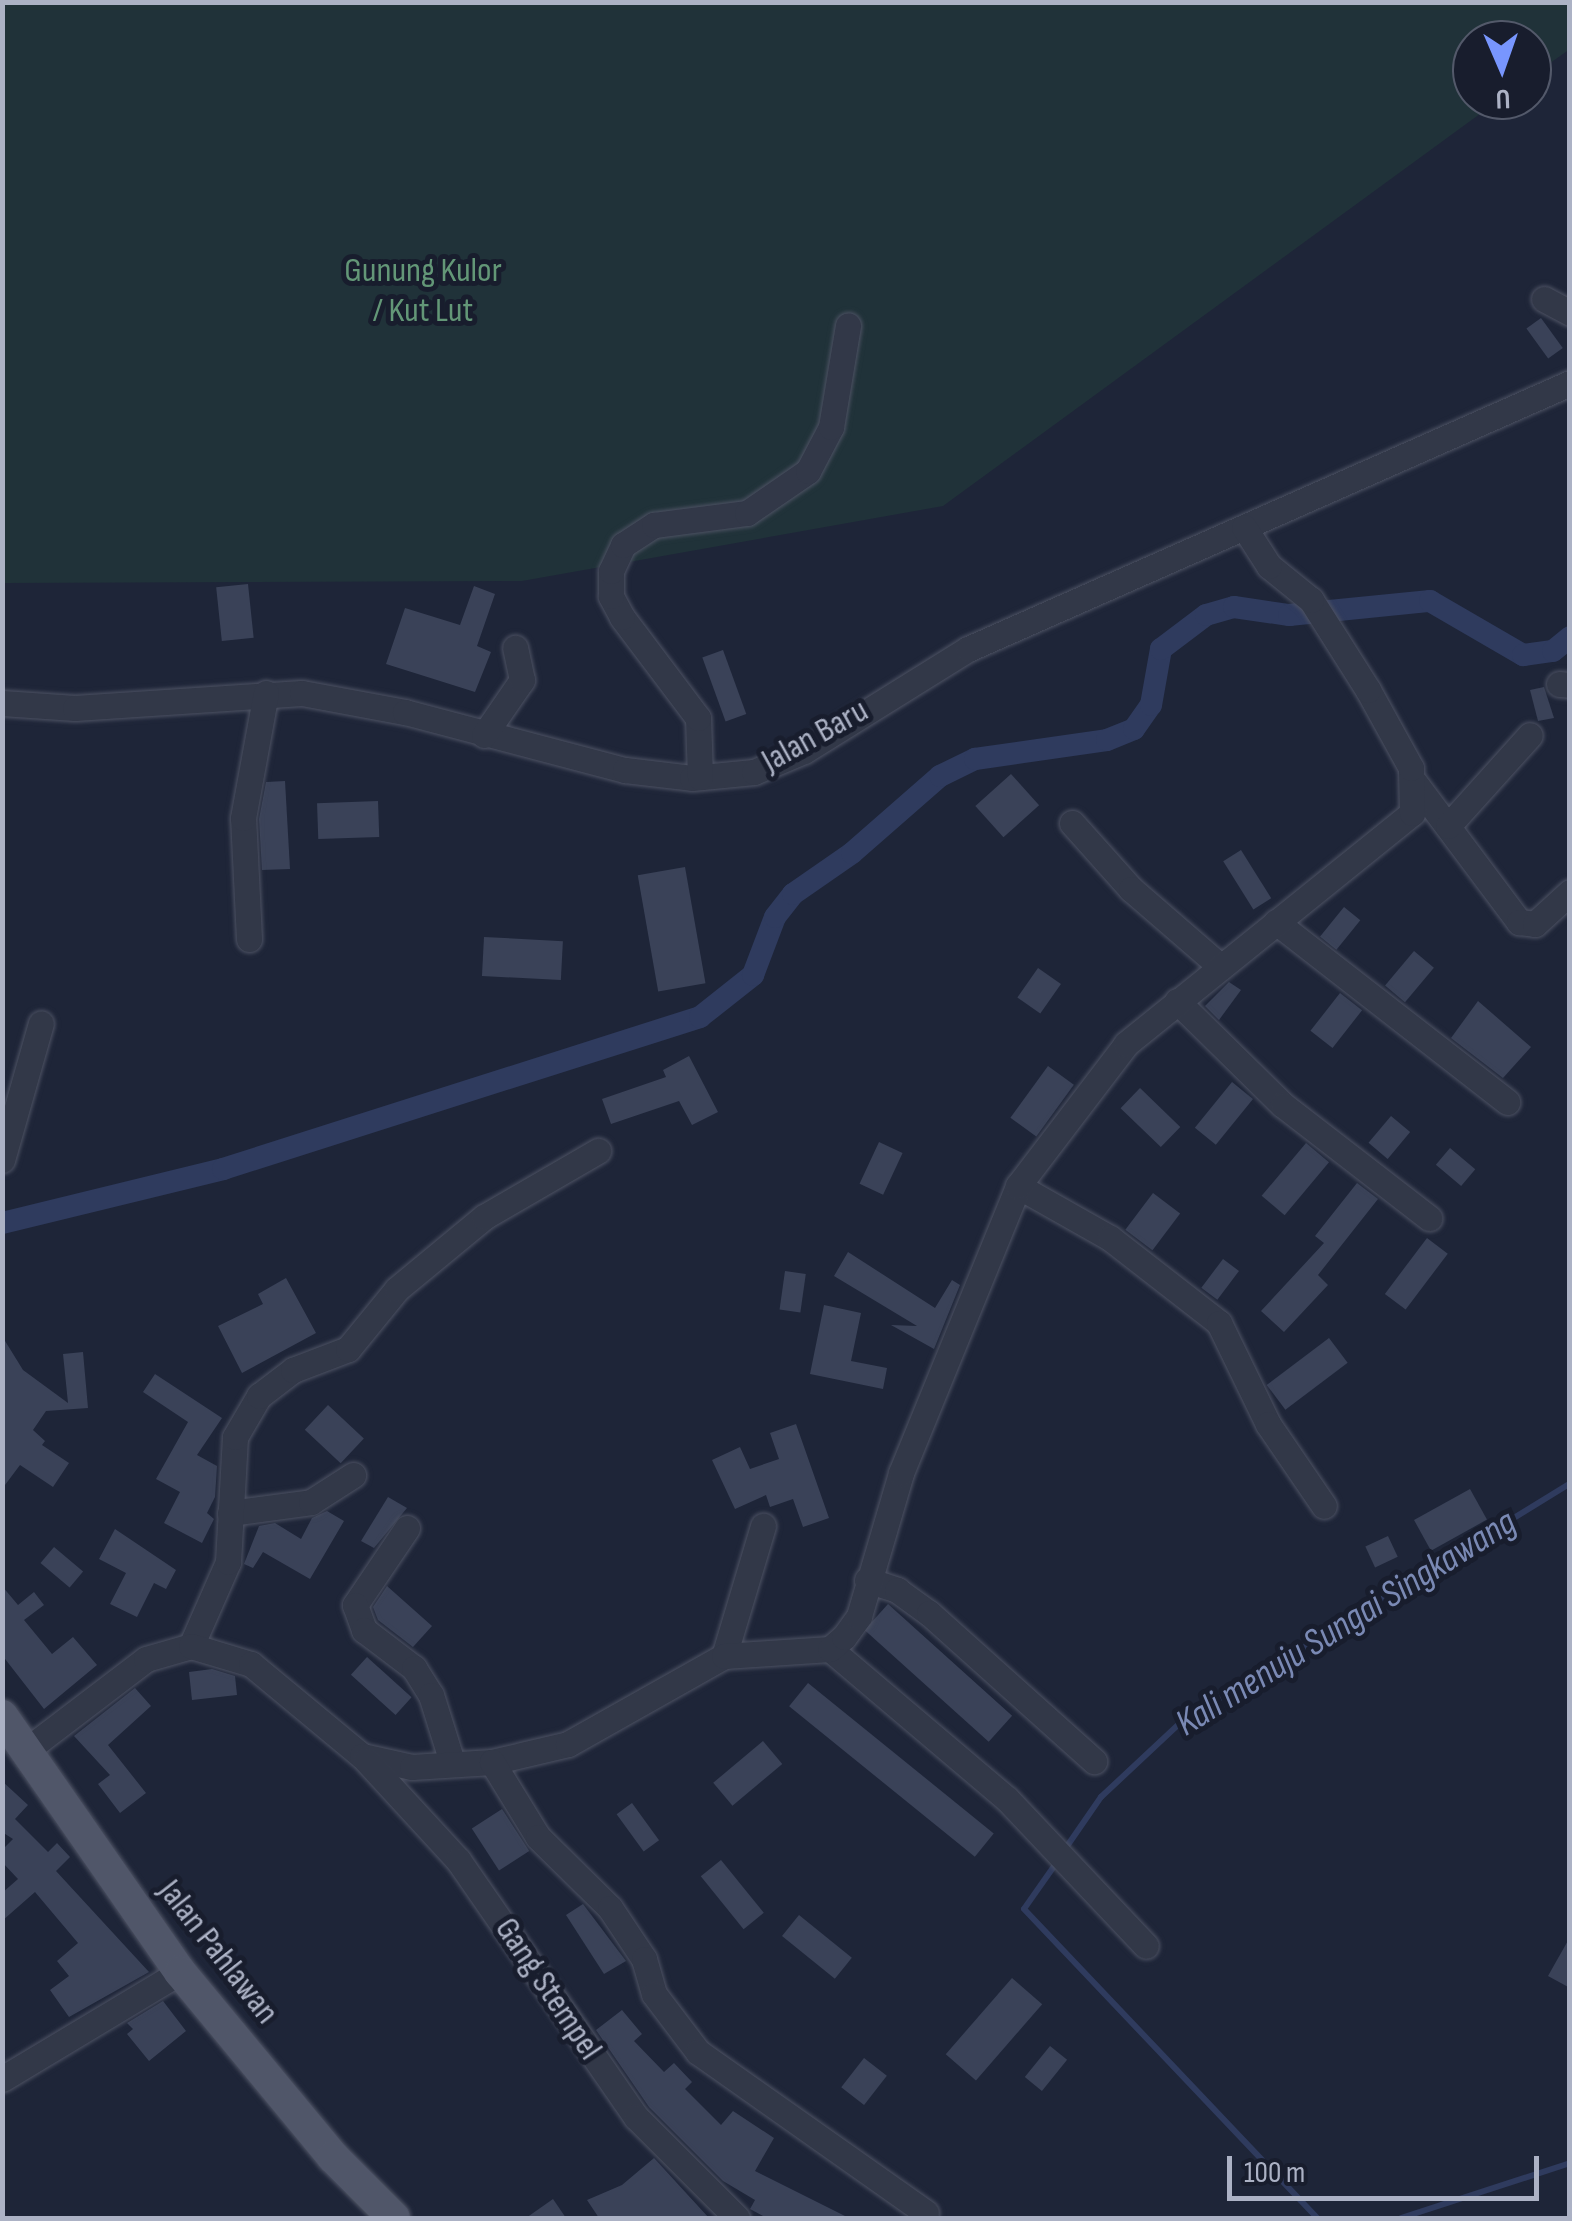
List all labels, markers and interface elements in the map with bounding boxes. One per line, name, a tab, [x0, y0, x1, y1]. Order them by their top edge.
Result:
north arrow	[1452, 20, 1552, 120]
text: U	[1495, 82, 1511, 115]
park label: Gunung Kulor / Kut Lut	[344, 250, 502, 332]
street label: Jalan Baru	[755, 690, 875, 782]
water label: Kali menuju Sungai Singkawang	[1168, 1500, 1524, 1746]
street label: Jalan Pahlawan	[149, 1872, 287, 2032]
street label: Gang Stempel	[485, 1910, 611, 2068]
scale bar	[1232, 2136, 1544, 2198]
text: 100 m	[1244, 2155, 1305, 2191]

